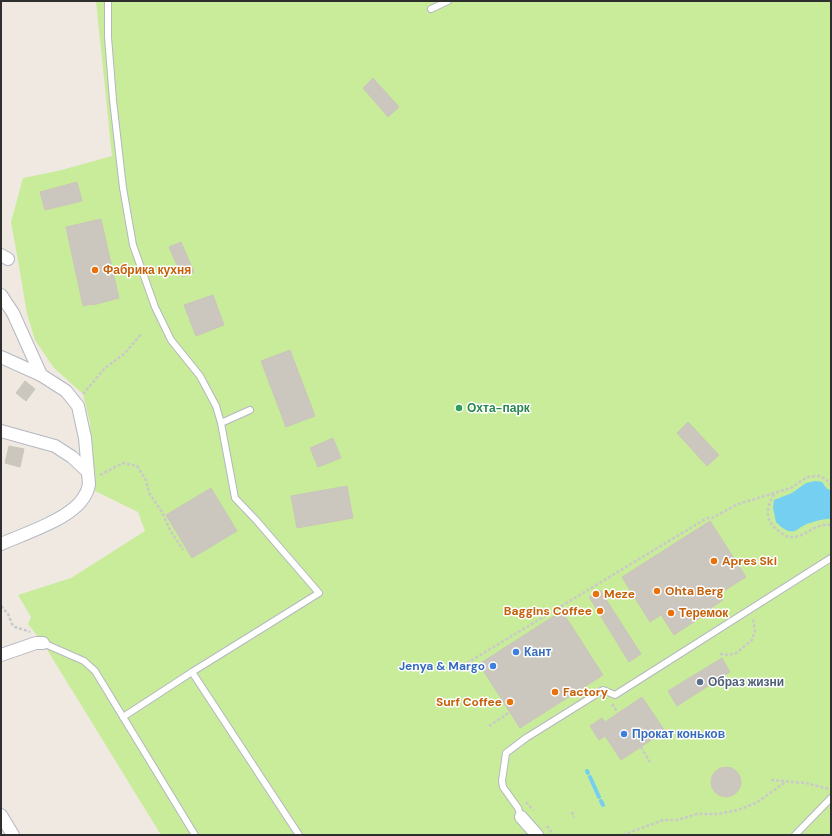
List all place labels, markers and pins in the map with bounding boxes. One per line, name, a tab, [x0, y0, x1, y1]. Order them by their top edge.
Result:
place label: Фабрика кухня	[103, 262, 191, 278]
marker: Фабрика кухня	[90, 265, 100, 275]
place label: Охта-парк	[467, 400, 531, 416]
marker: Охта-парк	[454, 403, 464, 413]
place label: Apres Ski	[722, 553, 777, 569]
marker: Apres Ski	[709, 556, 719, 566]
place label: Ohta Berg	[665, 583, 724, 599]
place label: Meze	[604, 586, 635, 602]
marker: Ohta Berg	[652, 586, 662, 596]
marker: Meze	[591, 589, 601, 599]
place label: Baggins Coffee	[504, 603, 592, 619]
place label: Теремок	[679, 605, 729, 621]
marker: Baggins Coffee	[595, 606, 605, 616]
marker: Теремок	[666, 608, 676, 618]
place label: Кант	[524, 644, 551, 660]
marker: Кант	[511, 647, 521, 657]
place label: Jenya & Margo	[399, 658, 485, 674]
marker: Jenya & Margo	[488, 661, 498, 671]
place label: Образ жизни	[708, 674, 784, 690]
marker: Образ жизни	[695, 677, 705, 687]
place label: Factory	[563, 684, 609, 700]
marker: Factory	[550, 687, 560, 697]
place label: Surf Coffee	[436, 694, 502, 710]
marker: Surf Coffee	[505, 697, 515, 707]
place label: Прокат коньков	[632, 726, 725, 742]
marker: Прокат коньков	[619, 729, 629, 739]

